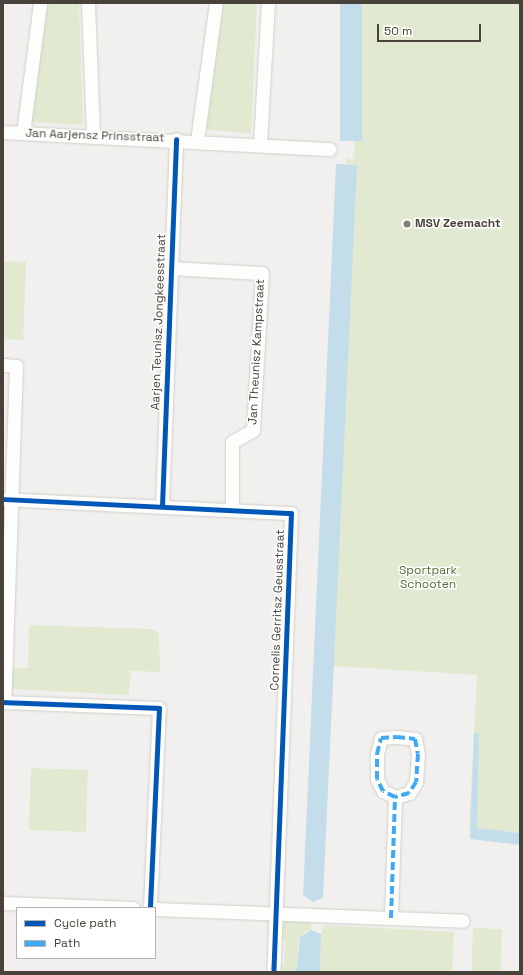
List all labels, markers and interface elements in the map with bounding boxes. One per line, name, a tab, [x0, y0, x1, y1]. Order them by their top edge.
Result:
scale bar	[379, 16, 483, 42]
text: 50 m	[384, 23, 412, 39]
street label: Jan Aarjensz Prinsstraat	[25, 126, 165, 146]
place label: MSV Zeemacht	[415, 217, 501, 231]
marker: MSV Zeemacht	[402, 219, 412, 229]
street label: Aarjen Teunisz Jongkeesstraat	[149, 233, 169, 411]
street label: Jan Theunisz Kampstraat	[246, 279, 268, 425]
street label: Cornelis Gerritsz Geusstraat	[268, 529, 288, 691]
park label: Sportpark Schooten	[399, 564, 457, 592]
legend	[16, 907, 156, 959]
text: Cycle path	[54, 915, 116, 931]
text: Path	[54, 935, 80, 951]

